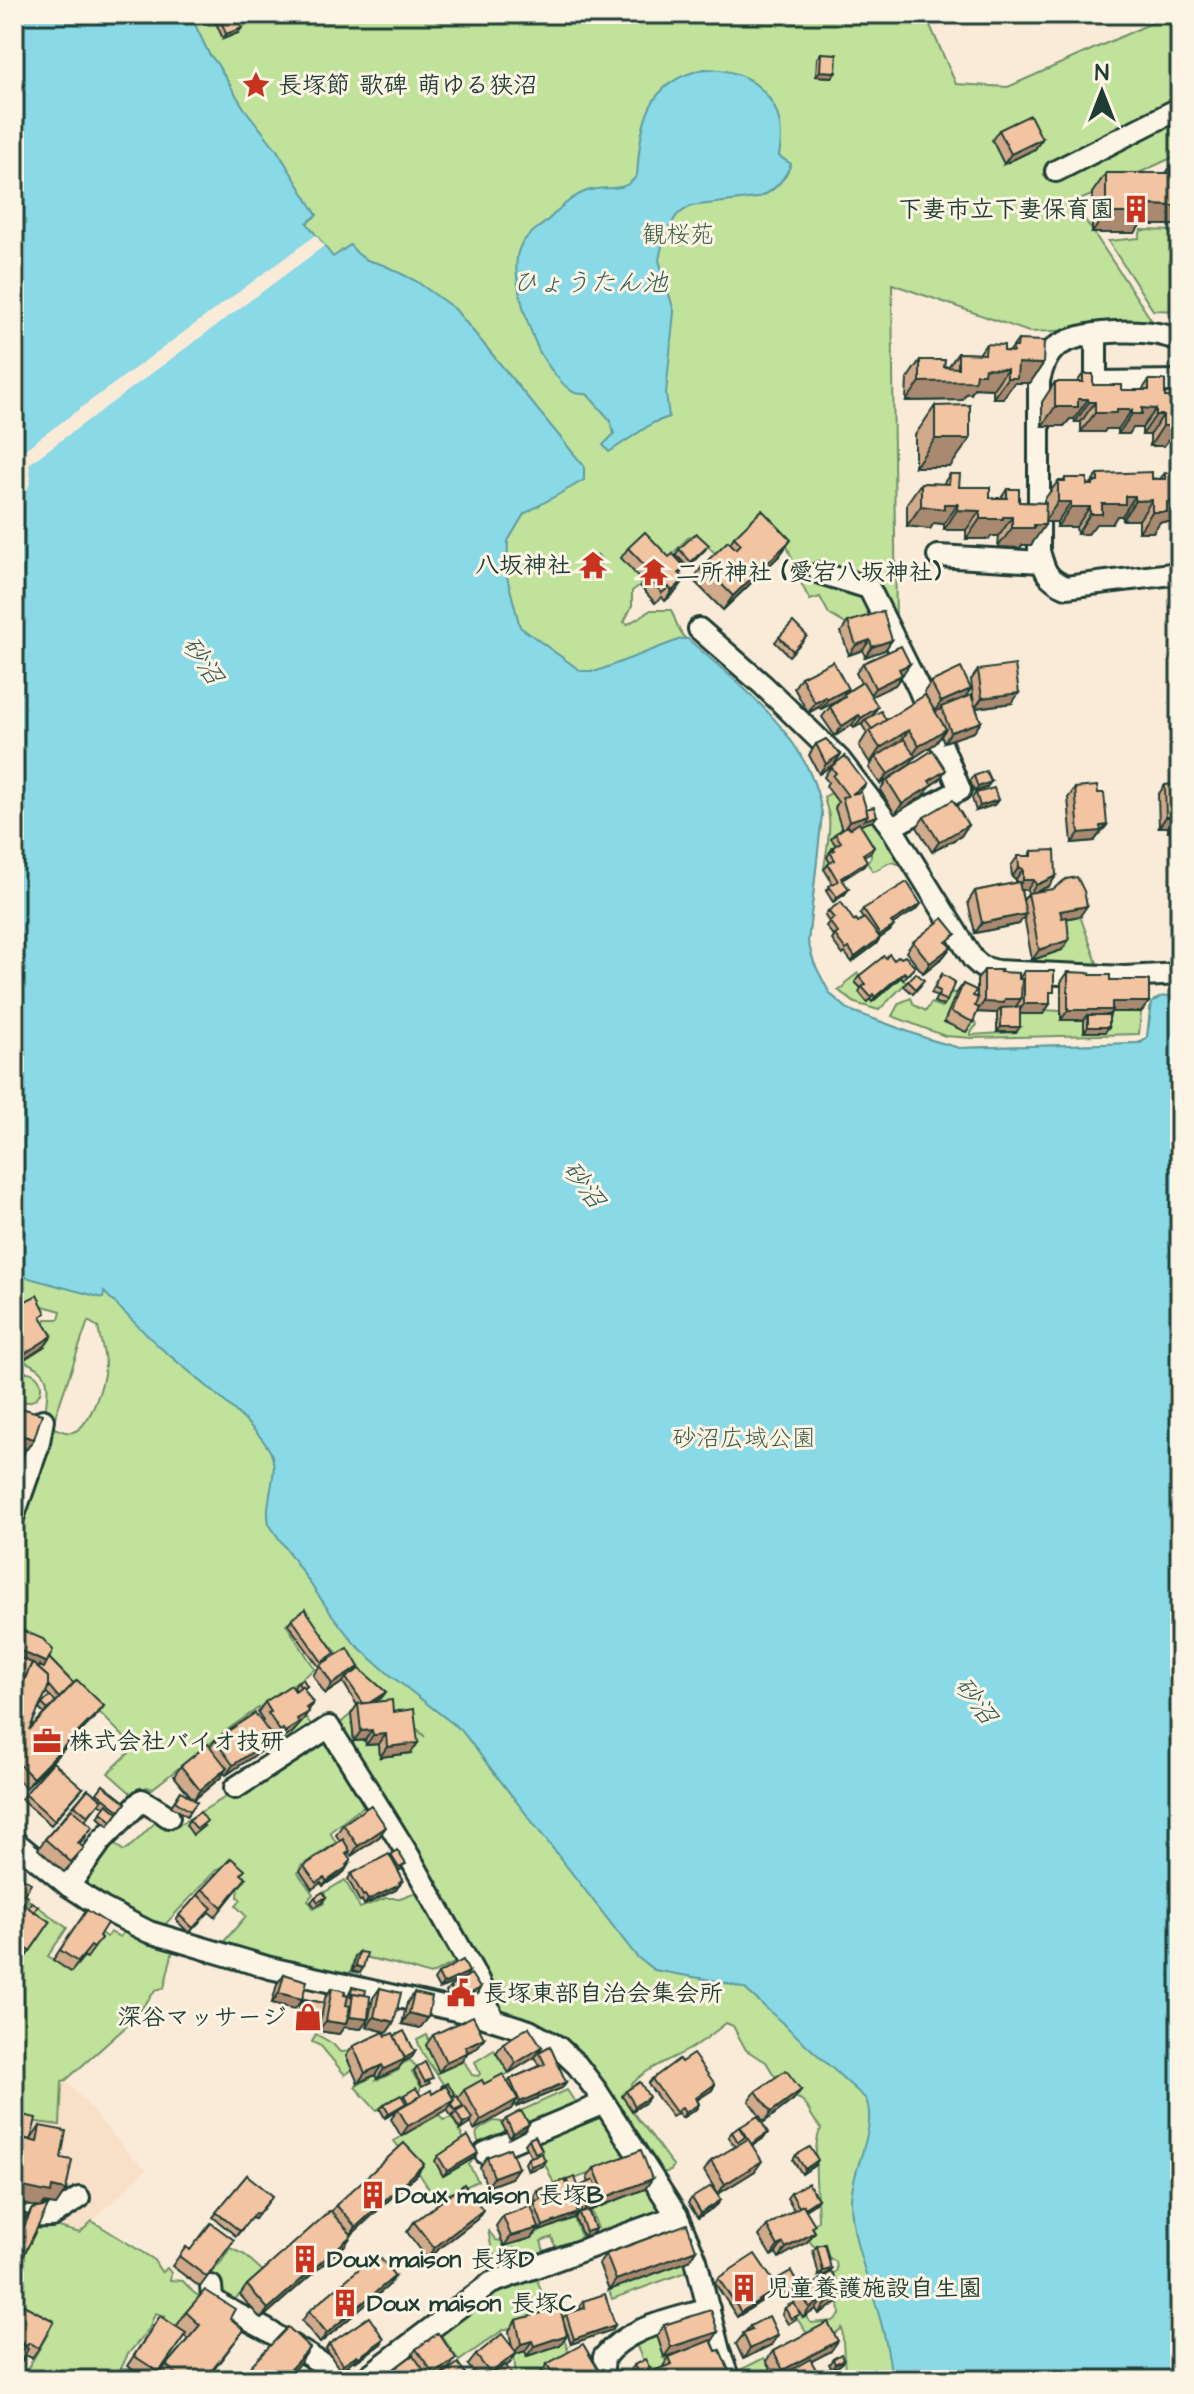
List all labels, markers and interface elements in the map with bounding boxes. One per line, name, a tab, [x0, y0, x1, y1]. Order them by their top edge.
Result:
north arrow	[1062, 52, 1142, 132]
text: N	[1095, 58, 1109, 89]
place label: 長塚節 歌碑 萌ゆる狭沼	[278, 69, 537, 103]
place icon: 長塚節 歌碑 萌ゆる狭沼	[241, 70, 271, 100]
place label: 下妻市立下妻保育園	[898, 193, 1114, 227]
building icon: 下妻市立下妻保育園	[1121, 194, 1151, 224]
park label: 観桜苑	[642, 218, 714, 252]
water label: ひょうたん池	[512, 265, 669, 301]
place label: 八坂神社	[475, 549, 571, 583]
temple icon: 八坂神社	[578, 550, 608, 580]
place label: 二所神社 (愛宕八坂神社)	[676, 556, 942, 590]
temple icon: 二所神社 (愛宕八坂神社)	[639, 557, 669, 587]
water label: 砂沼	[173, 629, 233, 694]
water label: 砂沼	[553, 1153, 614, 1218]
park label: 砂沼広域公園	[672, 1422, 816, 1456]
water label: 砂沼	[945, 1669, 1006, 1734]
place label: 株式会社バイオ技研	[69, 1725, 285, 1759]
office icon: 株式会社バイオ技研	[32, 1726, 62, 1756]
place label: 長塚東部自治会集会所	[483, 1977, 723, 2011]
public building icon: 長塚東部自治会集会所	[446, 1978, 476, 2008]
place label: 深谷マッサージ	[118, 2001, 286, 2035]
shop icon: 深谷マッサージ	[293, 2002, 323, 2032]
place label: Doux maison 長塚B	[395, 2179, 605, 2213]
building icon: Doux maison 長塚B	[358, 2180, 388, 2210]
place label: Doux maison 長塚D	[327, 2243, 535, 2277]
building icon: Doux maison 長塚D	[290, 2244, 320, 2274]
place label: 児童養護施設自生園	[766, 2272, 982, 2306]
building icon: 児童養護施設自生園	[729, 2273, 759, 2303]
place label: Doux maison 長塚C	[367, 2287, 576, 2321]
building icon: Doux maison 長塚C	[330, 2288, 360, 2318]

